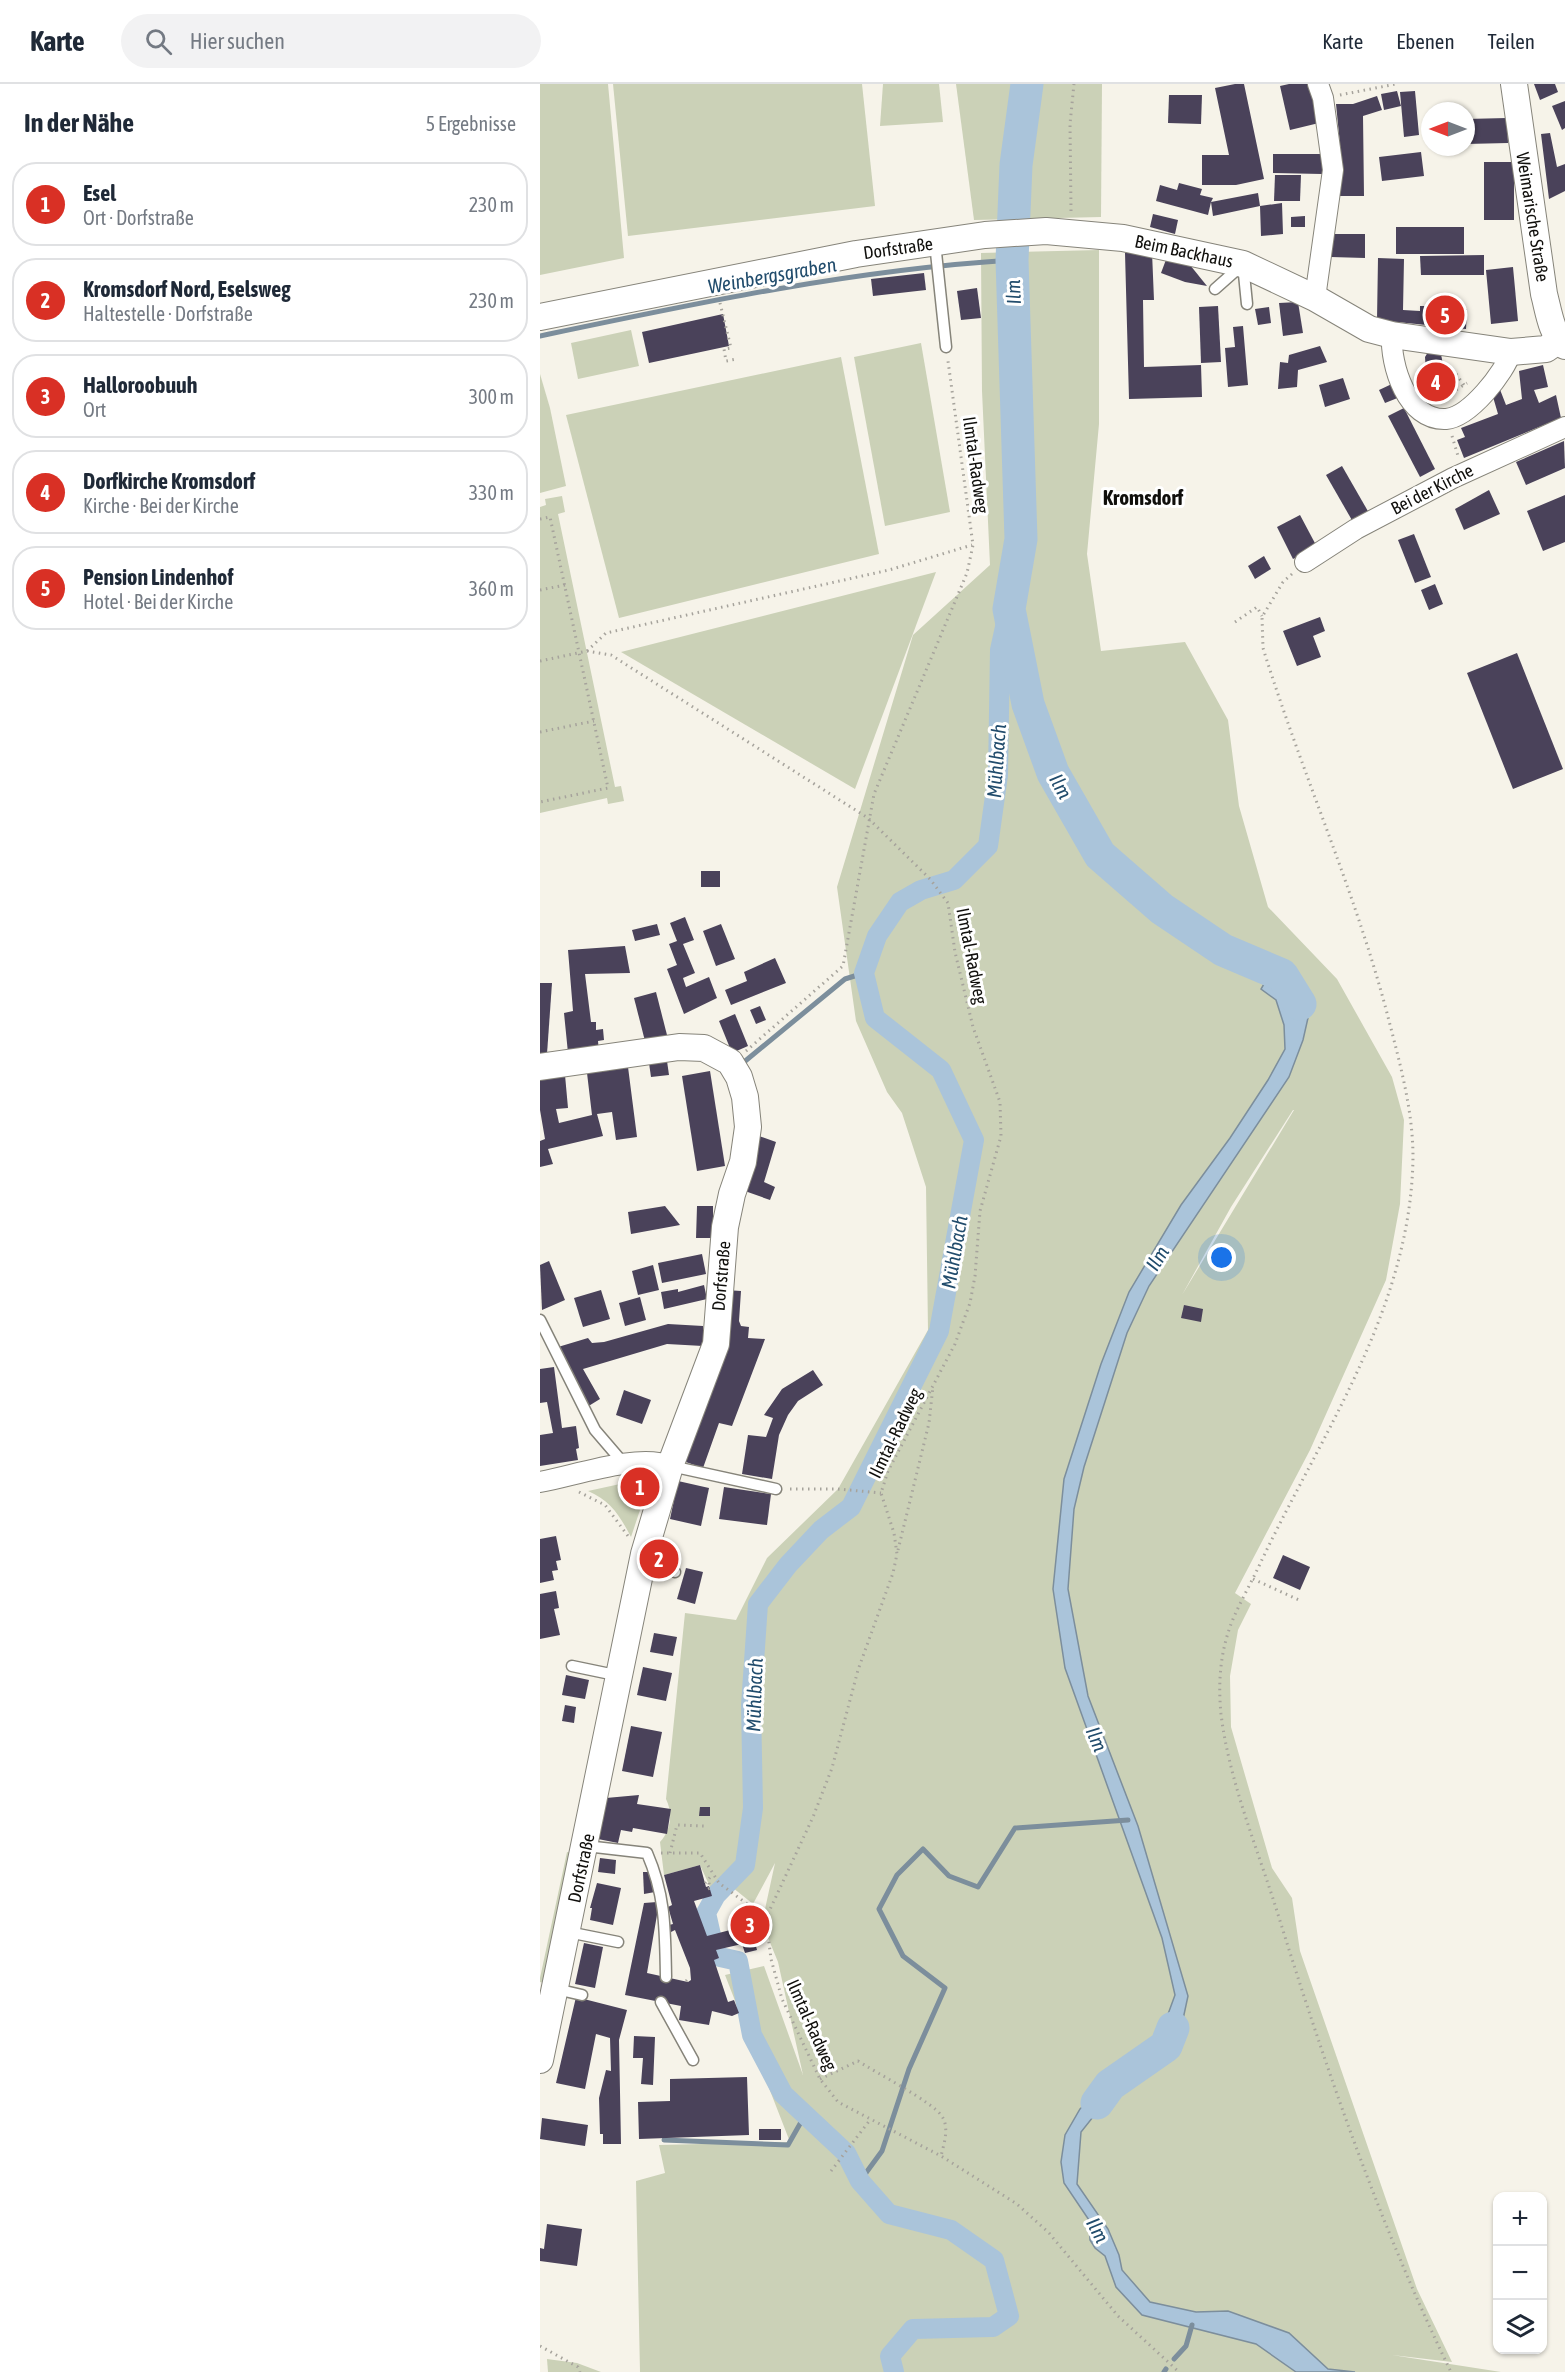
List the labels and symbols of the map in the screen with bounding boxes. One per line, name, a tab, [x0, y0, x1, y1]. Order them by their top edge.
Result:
north arrow	[1421, 102, 1475, 156]
street label: Weimarische Straße	[1512, 151, 1554, 283]
street label: Beim Backhaus	[1133, 230, 1235, 272]
street label: Dorfstraße	[862, 233, 934, 263]
water label: Weinbergsgraben	[706, 252, 838, 298]
water label: Ilm	[1001, 279, 1025, 305]
pin: 5	[1426, 292, 1464, 338]
pin: 4	[1416, 360, 1456, 404]
street label: Ilmtal-Radweg	[959, 415, 993, 515]
street label: Bei der Kirche	[1387, 459, 1477, 519]
district label: Kromsdorf	[1103, 485, 1183, 509]
water label: Mühlbach	[982, 723, 1010, 799]
water label: Ilm	[1045, 770, 1077, 802]
street label: Ilmtal-Radweg	[952, 906, 992, 1006]
water label: Mühlbach	[936, 1213, 972, 1290]
street label: Dorfstraße	[707, 1240, 735, 1312]
water label: Ilm	[1141, 1241, 1173, 1275]
your location	[1207, 1243, 1236, 1272]
street label: Ilmtal-Radweg	[864, 1384, 926, 1481]
pin: 1	[620, 1464, 660, 1510]
pin: 2	[640, 1536, 678, 1582]
water label: Mühlbach	[741, 1657, 767, 1732]
water label: Ilm	[1082, 1723, 1112, 1755]
street label: Dorfstraße	[563, 1832, 599, 1904]
pin: 3	[730, 1902, 770, 1948]
street label: Ilmtal-Radweg	[783, 1976, 842, 2074]
water label: Ilm	[1082, 2214, 1114, 2246]

